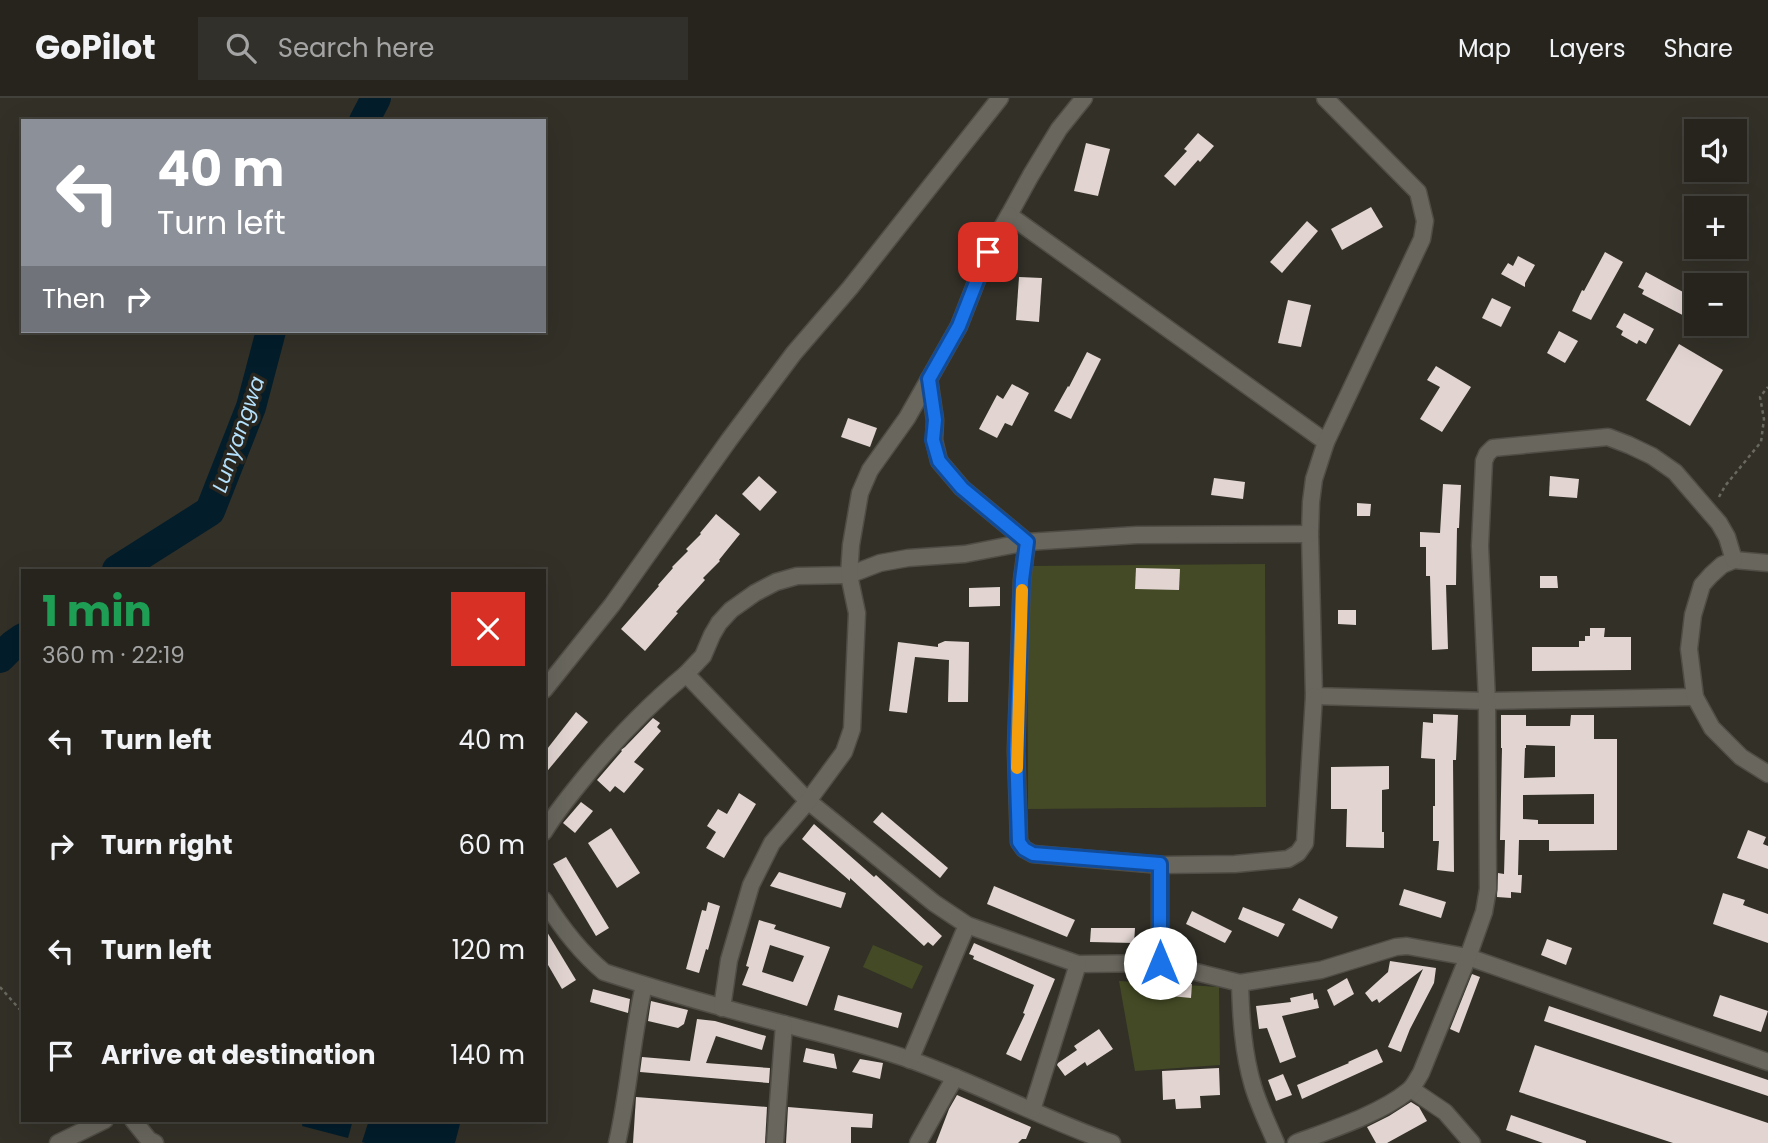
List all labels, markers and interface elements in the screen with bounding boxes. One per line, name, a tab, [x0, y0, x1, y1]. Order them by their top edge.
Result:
search box	[198, 17, 688, 80]
text: GoPilot	[35, 24, 156, 71]
icon: search	[222, 29, 260, 67]
text: Search here	[278, 30, 434, 66]
text: Map	[1458, 32, 1511, 65]
text: Layers	[1549, 32, 1625, 65]
text: Share	[1663, 32, 1733, 65]
map controls	[1684, 119, 1747, 336]
button: sound	[1684, 119, 1747, 182]
text: 40 m	[157, 135, 284, 203]
icon: left	[42, 147, 133, 238]
button: +	[1684, 196, 1747, 259]
text: Turn left	[157, 200, 286, 245]
pin	[958, 222, 1018, 282]
icon: arrive	[969, 233, 1007, 271]
button: −	[1684, 273, 1747, 336]
icon: right	[119, 280, 157, 318]
text: Then	[42, 281, 105, 317]
water label: Lunyangwa	[205, 372, 271, 496]
text: 1 min	[42, 582, 152, 641]
button: close	[451, 592, 525, 666]
text: 360 m · 22:19	[42, 639, 185, 671]
icon: left	[42, 722, 80, 760]
text: Turn left	[101, 722, 212, 758]
text: 40 m	[459, 722, 525, 758]
icon: right	[42, 827, 80, 865]
text: Turn right	[101, 827, 233, 863]
text: 60 m	[458, 827, 525, 863]
position arrow	[1123, 926, 1197, 1000]
icon: left	[42, 932, 80, 970]
text: Turn left	[101, 932, 212, 968]
text: 120 m	[452, 932, 525, 968]
icon: arrive	[42, 1037, 80, 1075]
text: Arrive at destination	[101, 1037, 376, 1073]
text: 140 m	[450, 1037, 525, 1073]

